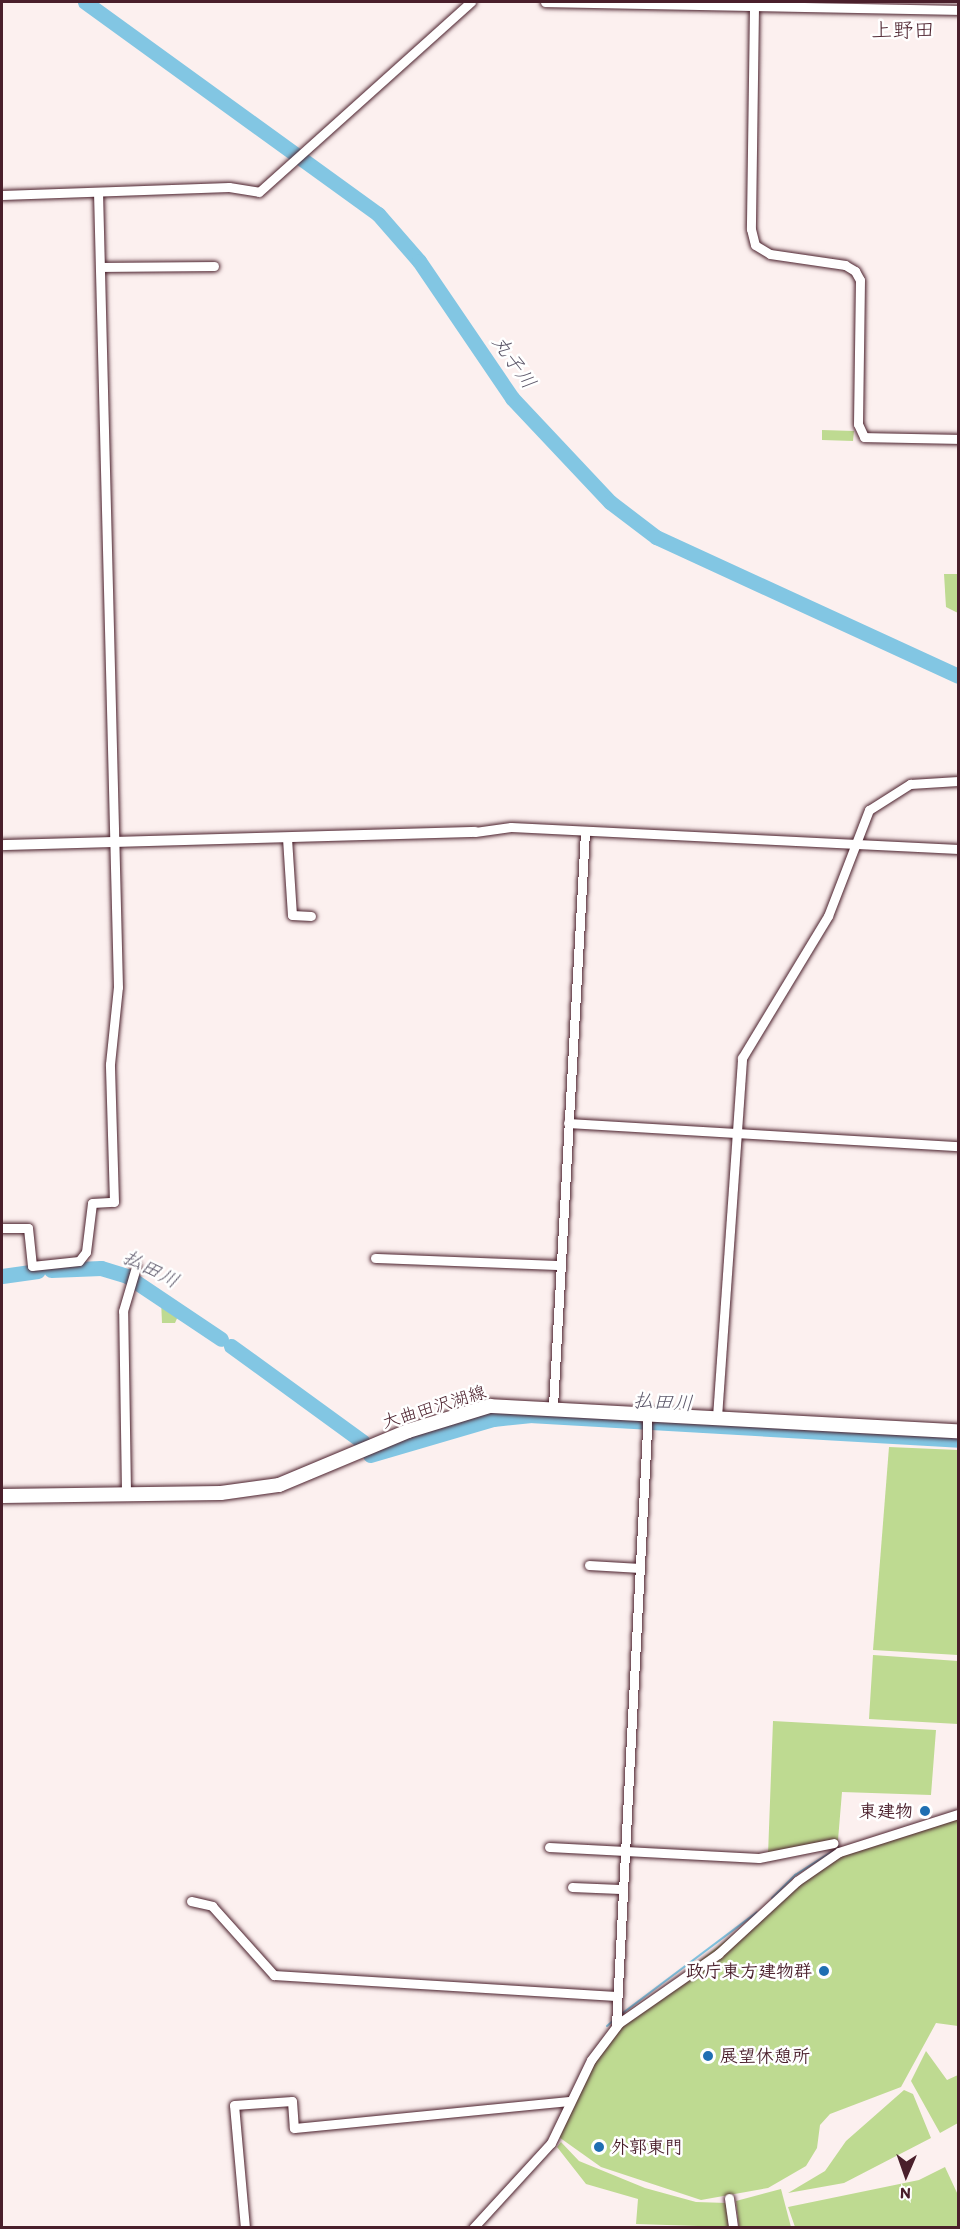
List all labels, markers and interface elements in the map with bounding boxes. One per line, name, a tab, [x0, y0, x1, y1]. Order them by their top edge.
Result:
district label: 上野田	[872, 17, 934, 43]
water label: 丸子川	[487, 331, 541, 393]
water label: 払田川	[119, 1245, 183, 1293]
street label: 大曲田沢湖線	[379, 1381, 489, 1433]
water label: 払田川	[632, 1388, 694, 1416]
place label: 東建物	[859, 1800, 913, 1822]
marker: 東建物	[918, 1804, 932, 1818]
place label: 政庁東方建物群	[686, 1960, 812, 1982]
marker: 政庁東方建物群	[817, 1964, 831, 1978]
place label: 展望休憩所	[720, 2045, 810, 2067]
marker: 展望休憩所	[701, 2049, 715, 2063]
place label: 外郭東門	[611, 2136, 683, 2158]
marker: 外郭東門	[592, 2140, 606, 2154]
north arrow	[876, 2145, 936, 2205]
text: N	[900, 2184, 911, 2203]

